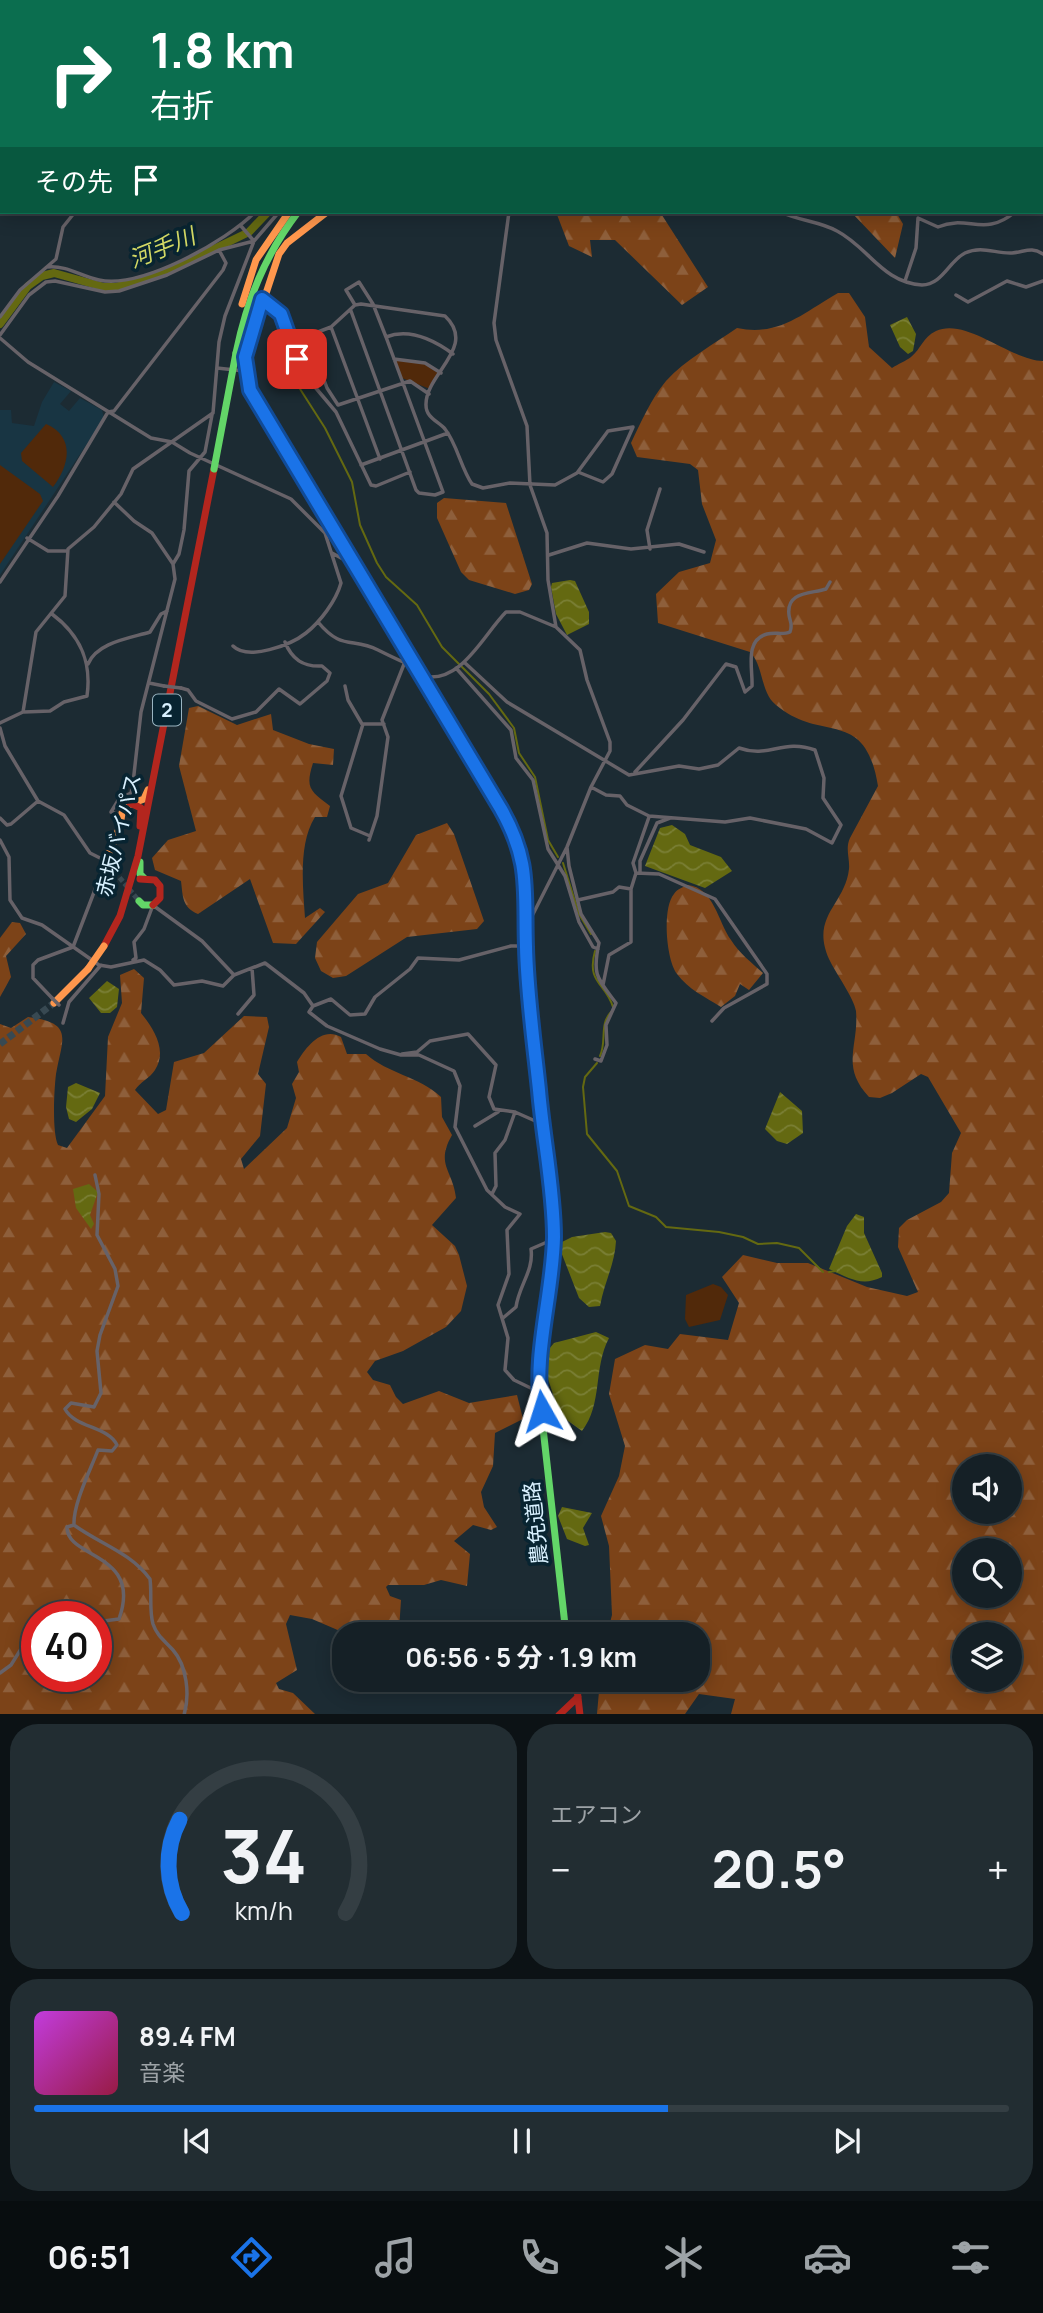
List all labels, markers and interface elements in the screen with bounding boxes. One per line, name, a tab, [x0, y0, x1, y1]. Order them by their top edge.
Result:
text: 1.8 km	[150, 16, 295, 83]
icon: right	[35, 28, 126, 119]
text: 右折	[150, 83, 214, 127]
icon: arrive	[127, 161, 165, 199]
text: その先	[35, 163, 113, 199]
water label: 河手川	[124, 218, 202, 275]
pin	[267, 329, 327, 389]
icon: arrive	[278, 340, 316, 378]
road number: 2	[153, 694, 181, 726]
street label: 赤坂バイパス	[89, 770, 147, 899]
position arrow	[505, 1374, 579, 1448]
map controls	[952, 1454, 1022, 1692]
button: sound	[952, 1454, 1022, 1524]
street label: 農免道路	[517, 1480, 553, 1566]
button: search	[952, 1538, 1022, 1608]
speed limit sign: 40	[21, 1601, 112, 1692]
button: layers	[952, 1622, 1022, 1692]
text: 06:56 · 5 分 · 1.9 km	[405, 1639, 637, 1675]
text: エアコン	[551, 1798, 643, 1830]
text: 34	[220, 1805, 307, 1905]
text: 20.5°	[712, 1833, 846, 1904]
text: −	[551, 1843, 571, 1895]
text: +	[987, 1843, 1009, 1895]
text: km/h	[234, 1892, 292, 1927]
text: 89.4 FM	[139, 2018, 236, 2054]
text: 音楽	[139, 2056, 185, 2088]
icon: previous	[178, 2122, 216, 2160]
icon: pause	[503, 2122, 541, 2160]
icon: next	[828, 2122, 866, 2160]
icon: directions	[227, 2233, 276, 2282]
icon: music	[371, 2233, 420, 2282]
icon: phone	[515, 2233, 564, 2282]
icon: climate	[659, 2233, 708, 2282]
icon: car	[803, 2233, 852, 2282]
icon: filters	[946, 2233, 995, 2282]
text: 06:51	[47, 2235, 132, 2279]

